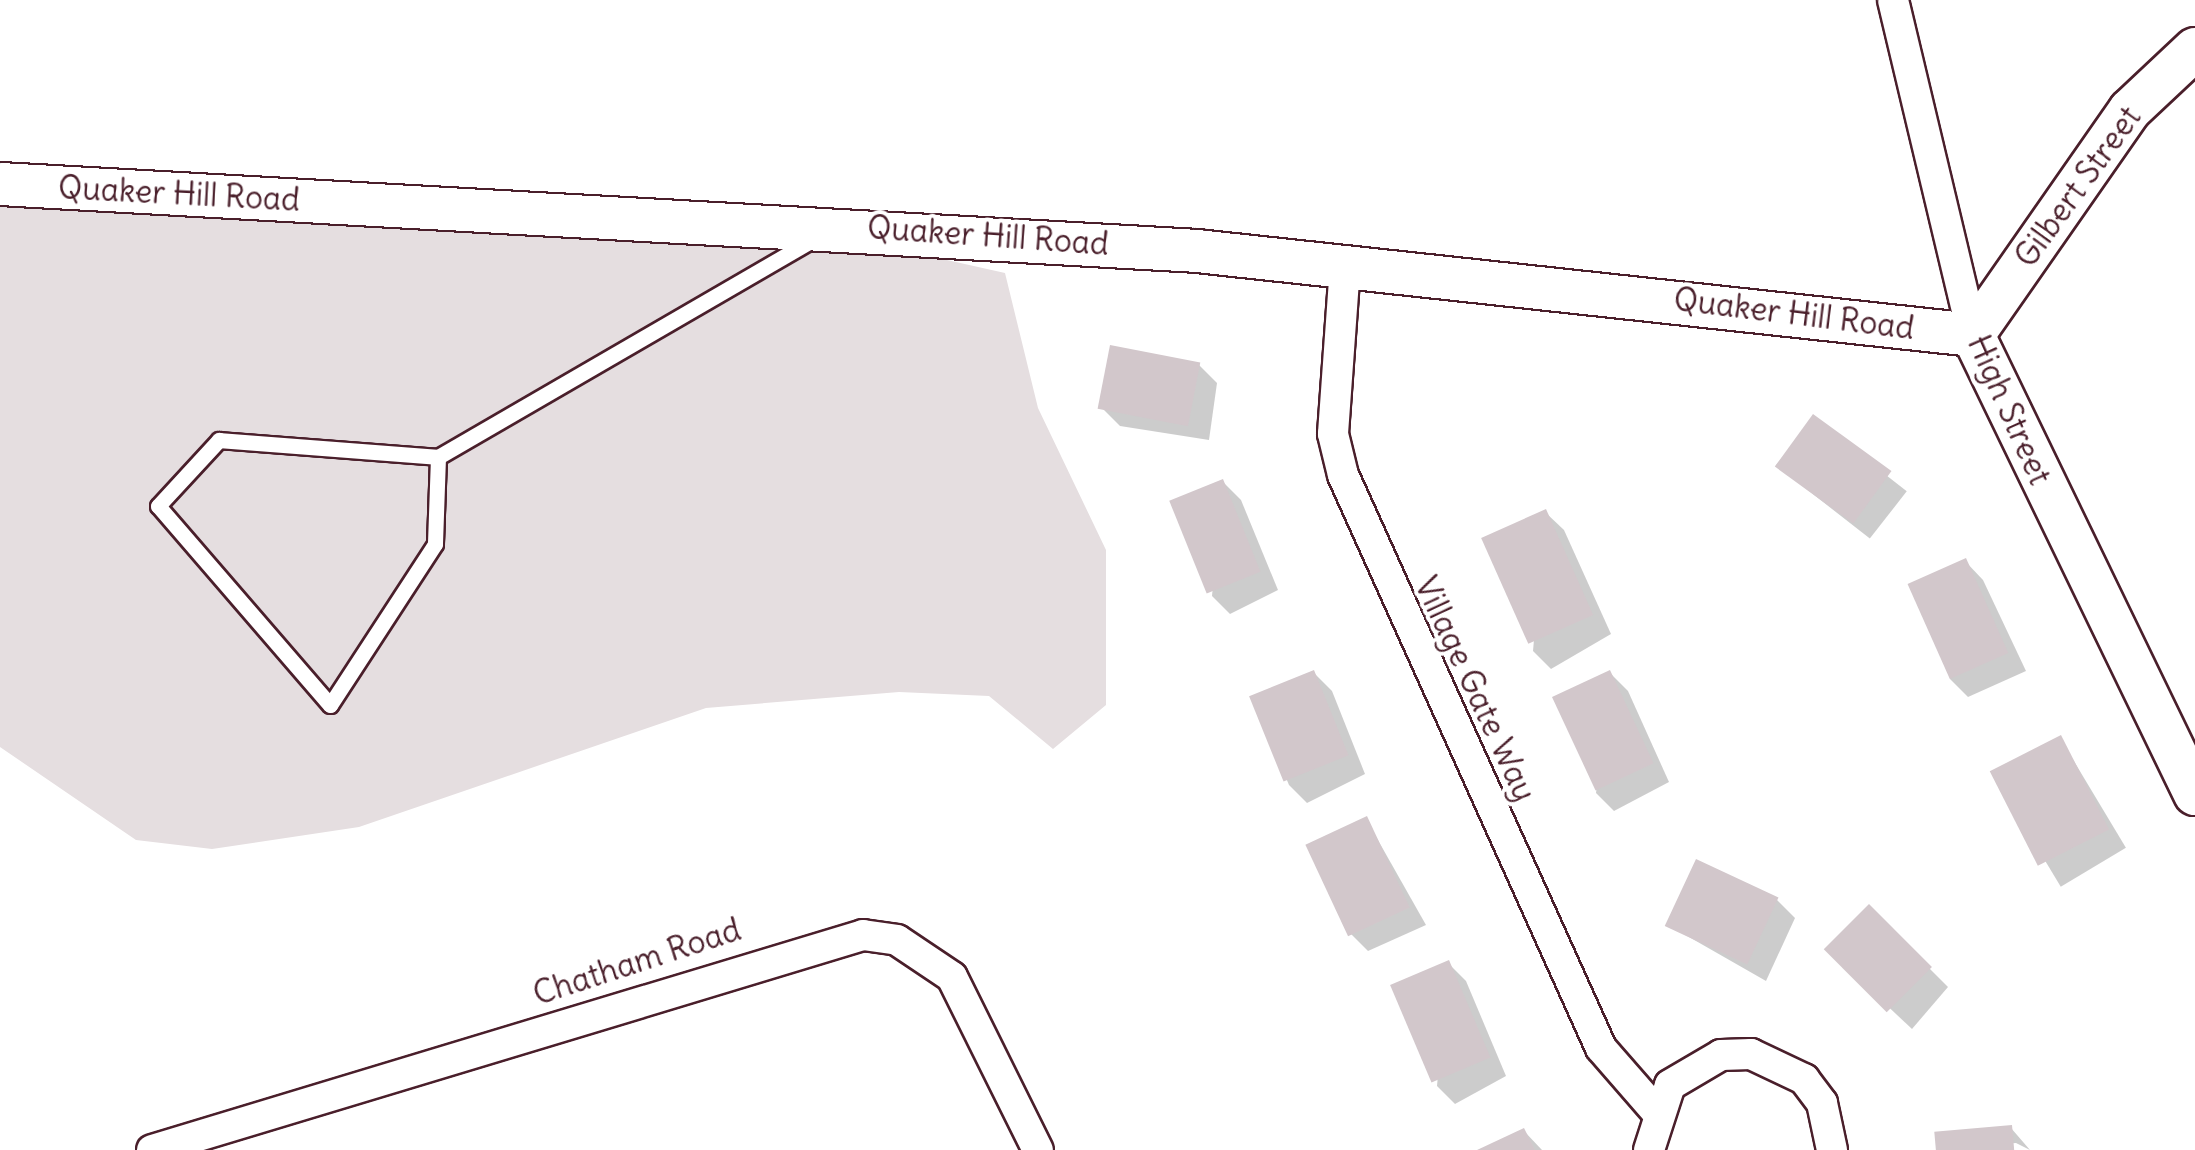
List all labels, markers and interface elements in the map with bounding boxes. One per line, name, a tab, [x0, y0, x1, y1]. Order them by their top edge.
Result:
street label: Gilbert Street	[2007, 99, 2149, 275]
street label: Quaker Hill Road	[57, 168, 301, 220]
street label: Quaker Hill Road	[866, 208, 1110, 264]
street label: Quaker Hill Road	[1672, 280, 1916, 348]
street label: High Street	[1959, 329, 2059, 491]
street label: Village Gate Way	[1406, 571, 1544, 807]
street label: Chatham Road	[528, 910, 746, 1014]

